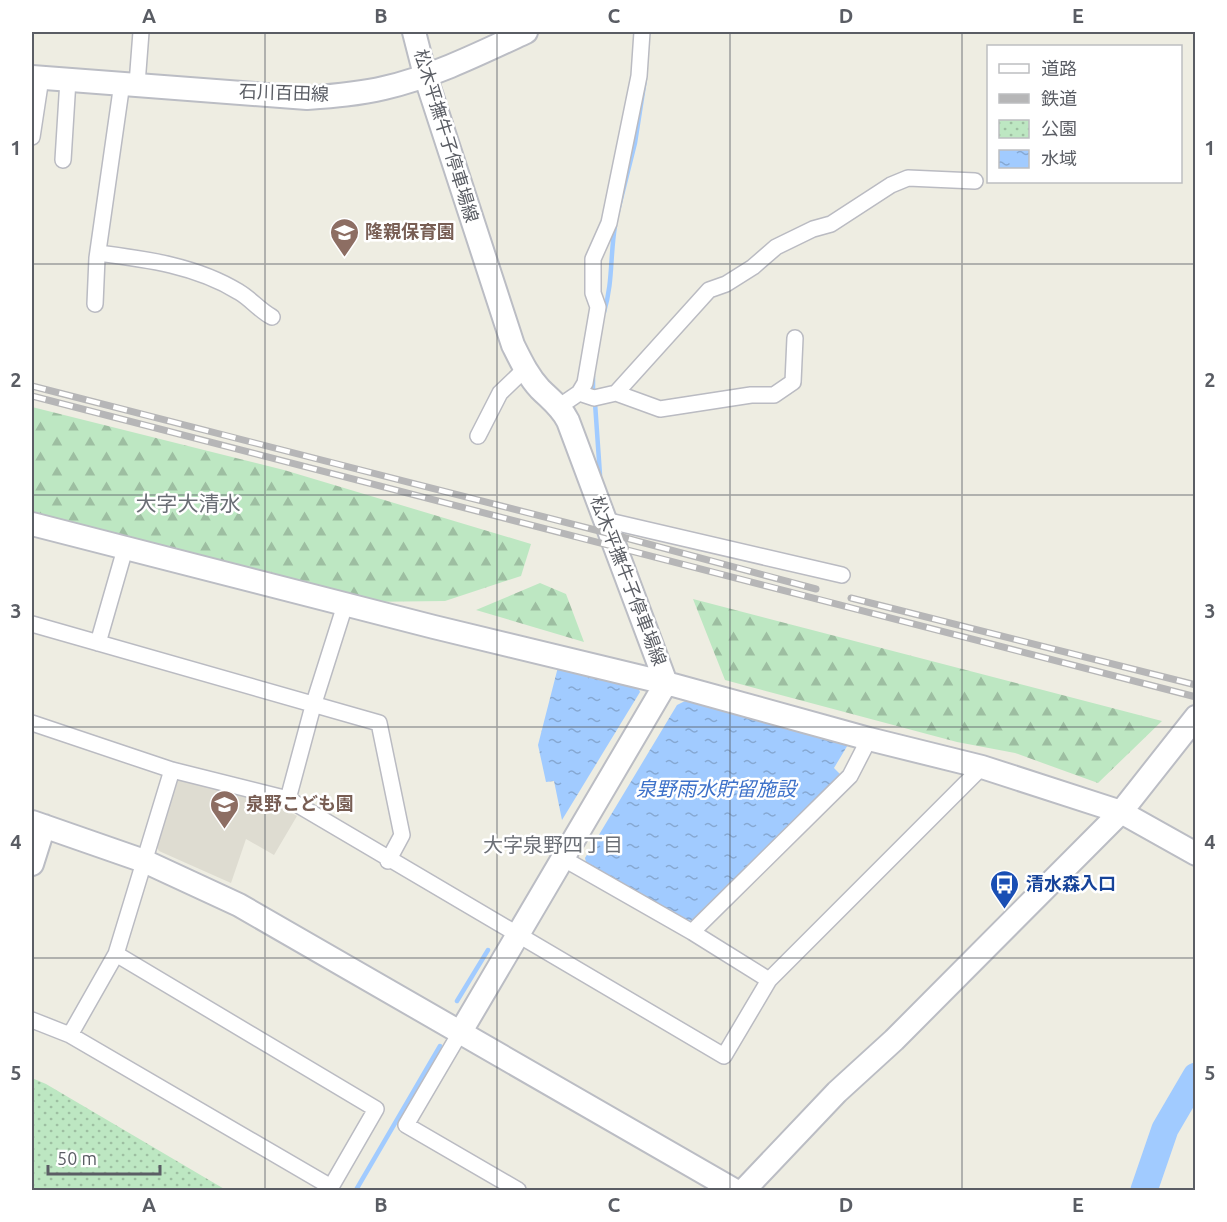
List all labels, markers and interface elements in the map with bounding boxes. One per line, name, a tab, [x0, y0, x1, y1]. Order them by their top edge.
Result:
text: A	[142, 4, 156, 27]
text: B	[374, 4, 388, 27]
text: C	[608, 4, 621, 27]
text: D	[839, 4, 853, 27]
text: E	[1072, 4, 1084, 27]
legend	[987, 45, 1182, 183]
street label: 松木平撫牛子停車場線	[411, 47, 483, 225]
text: 道路	[1041, 58, 1077, 78]
street label: 石川百田線	[239, 80, 329, 104]
text: 鉄道	[1041, 88, 1077, 108]
text: 公園	[1041, 118, 1077, 138]
text: 1	[10, 136, 22, 159]
text: 1	[1204, 136, 1216, 159]
text: 水域	[1041, 148, 1077, 168]
school or university icon: 隆親保育園	[328, 216, 360, 258]
place label: 隆親保育園	[365, 221, 455, 241]
text: 2	[10, 368, 22, 391]
text: 2	[1204, 368, 1216, 391]
district label: 大字大清水	[136, 491, 241, 515]
street label: 松木平撫牛子停車場線	[587, 493, 671, 668]
text: 3	[10, 599, 22, 622]
text: 3	[1204, 599, 1216, 622]
water label: 泉野雨水貯留施設	[636, 777, 799, 800]
school or university icon: 泉野こども園	[209, 788, 241, 830]
place label: 泉野こども園	[246, 793, 354, 813]
text: 4	[10, 830, 22, 853]
text: 4	[1204, 830, 1216, 853]
district label: 大字泉野四丁目	[483, 833, 623, 856]
bus stop icon: 清水森入口	[989, 868, 1021, 910]
place label: 清水森入口	[1026, 873, 1116, 893]
text: 5	[10, 1061, 22, 1084]
text: 5	[1204, 1061, 1216, 1084]
scale bar	[48, 1138, 160, 1176]
text: 50 m	[57, 1148, 97, 1168]
text: A	[142, 1193, 156, 1216]
text: B	[374, 1193, 388, 1216]
text: C	[608, 1193, 621, 1216]
text: D	[839, 1193, 853, 1216]
text: E	[1072, 1193, 1084, 1216]

